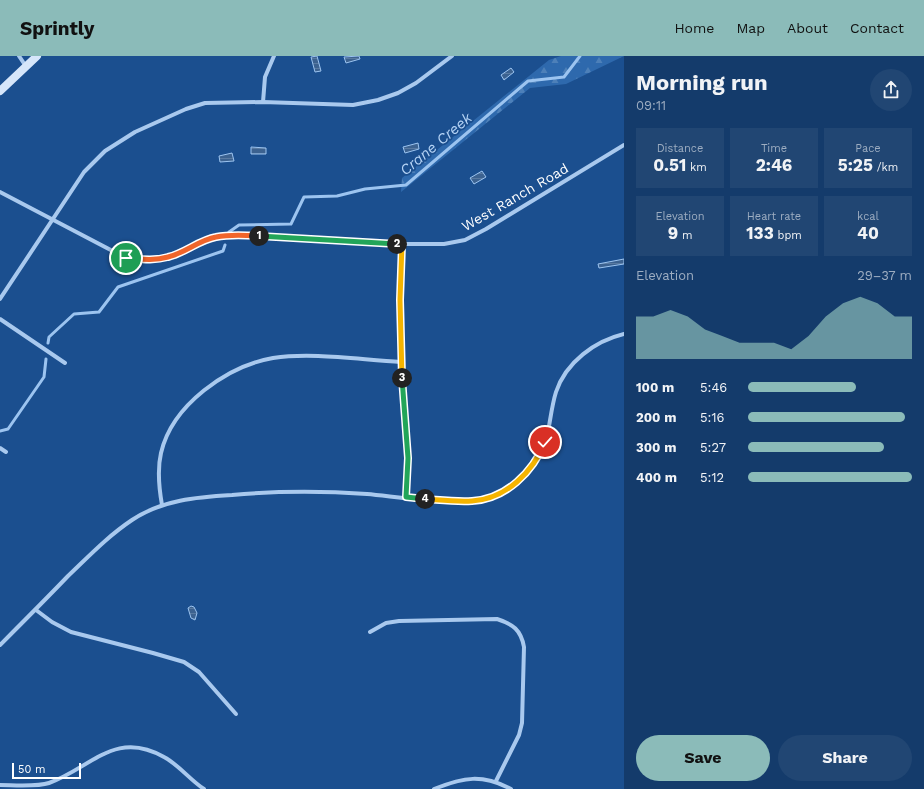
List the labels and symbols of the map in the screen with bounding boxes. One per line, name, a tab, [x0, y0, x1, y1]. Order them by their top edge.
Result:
water label: Crane Creek	[396, 108, 476, 179]
street label: West Ranch Road	[459, 160, 571, 234]
pin: 1	[249, 226, 269, 246]
pin: 2	[387, 234, 407, 254]
pin	[109, 241, 143, 275]
pin: 3	[392, 368, 412, 388]
pin	[528, 425, 562, 459]
pin: 4	[415, 489, 435, 509]
scale bar	[12, 761, 81, 780]

